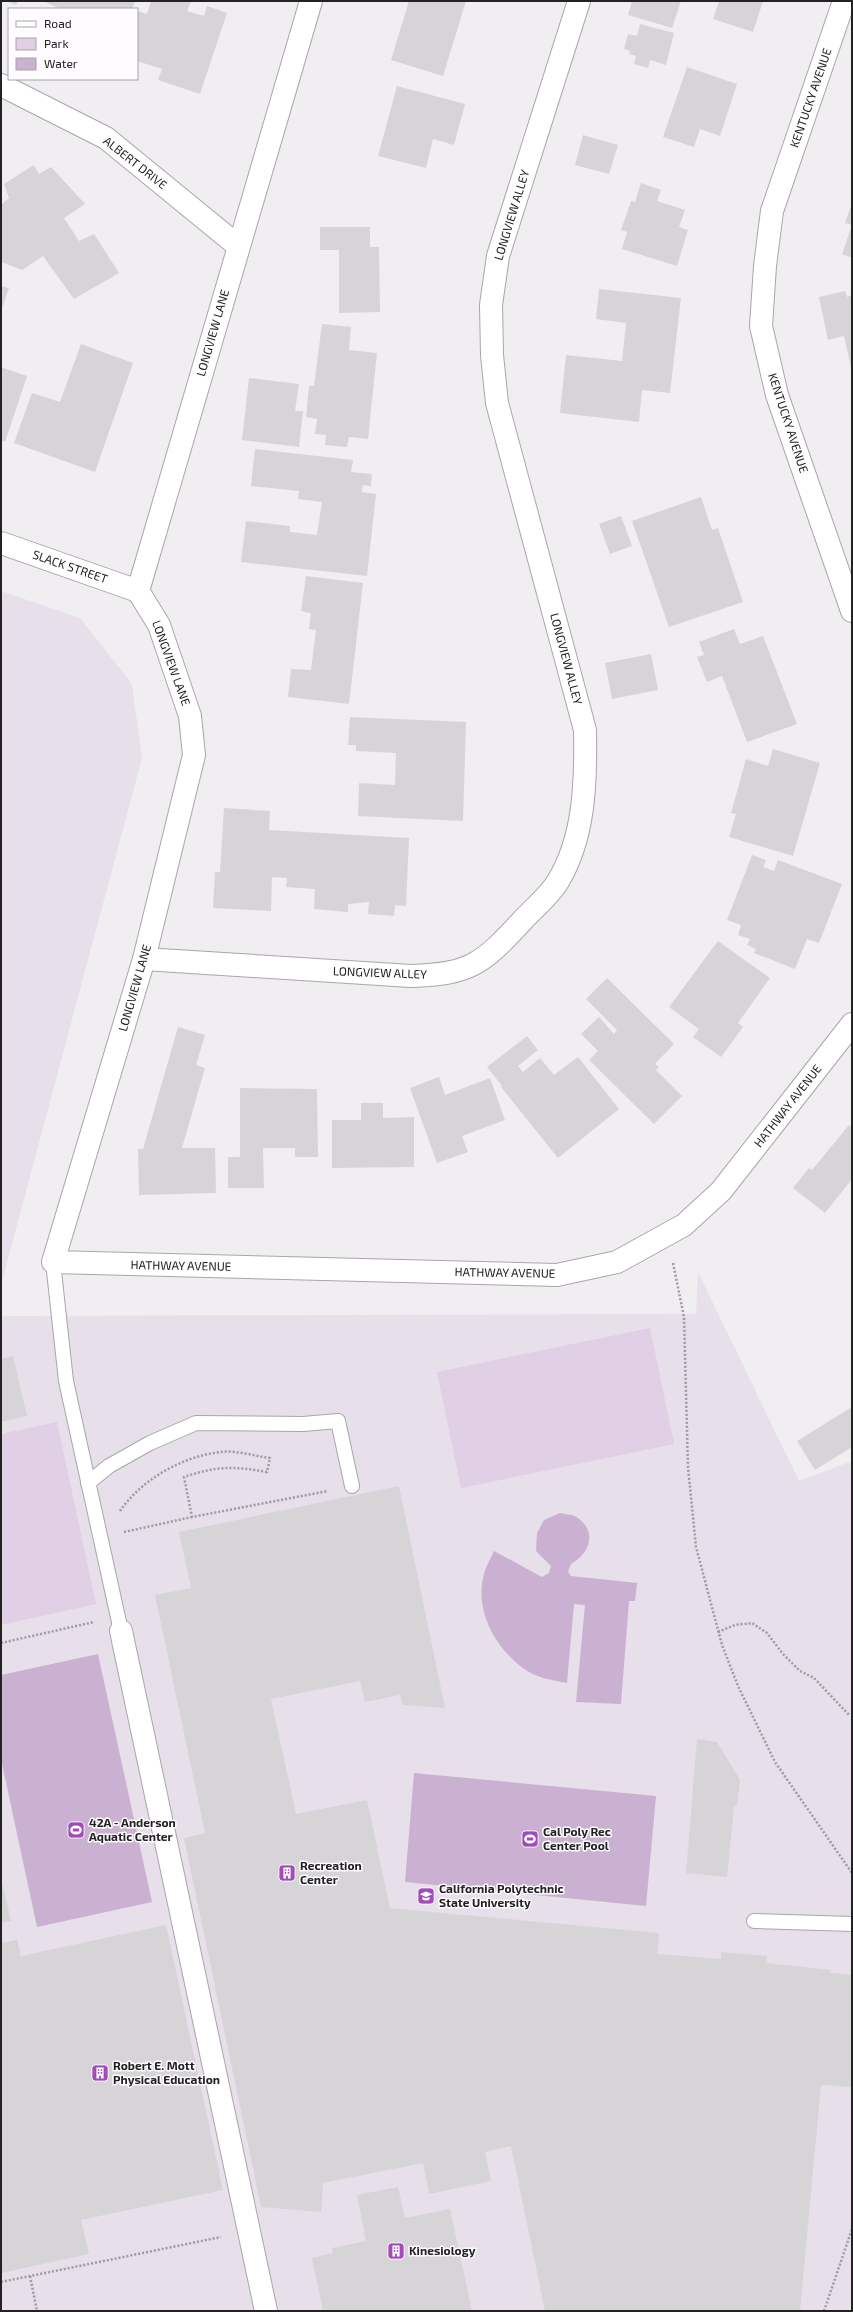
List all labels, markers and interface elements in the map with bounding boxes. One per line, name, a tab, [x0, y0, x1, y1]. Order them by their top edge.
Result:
legend	[8, 8, 138, 80]
text: Road	[44, 16, 72, 30]
text: Park	[44, 36, 69, 50]
street label: KENTUCKY AVENUE	[786, 46, 834, 149]
text: Water	[44, 56, 78, 70]
street label: ALBERT DRIVE	[101, 133, 170, 192]
street label: LONGVIEW ALLEY	[491, 168, 532, 262]
street label: LONGVIEW LANE	[193, 287, 231, 378]
street label: KENTUCKY AVENUE	[766, 371, 812, 475]
street label: SLACK STREET	[31, 547, 110, 585]
street label: LONGVIEW ALLEY	[548, 611, 586, 706]
street label: LONGVIEW LANE	[150, 618, 194, 708]
street label: LONGVIEW LANE	[115, 942, 153, 1033]
street label: LONGVIEW ALLEY	[333, 963, 427, 981]
street label: HATHWAY AVENUE	[751, 1061, 824, 1149]
street label: HATHWAY AVENUE	[130, 1257, 232, 1273]
street label: HATHWAY AVENUE	[454, 1264, 556, 1280]
place label: 42A - Anderson Aquatic Center	[89, 1815, 176, 1843]
sports icon: 42A - Anderson Aquatic Center	[66, 1820, 86, 1840]
place label: Cal Poly Rec Center Pool	[543, 1824, 611, 1852]
sports icon: Cal Poly Rec Center Pool	[520, 1829, 540, 1849]
place label: Recreation Center	[300, 1858, 362, 1886]
building icon: Recreation Center	[277, 1863, 297, 1883]
place label: California Polytechnic State University	[439, 1881, 564, 1910]
school or university icon: California Polytechnic State University	[416, 1886, 436, 1906]
place label: Robert E. Mott Physical Education	[113, 2058, 220, 2087]
building icon: Robert E. Mott Physical Education	[90, 2063, 110, 2083]
building icon: Kinesiology	[386, 2241, 406, 2261]
place label: Kinesiology	[409, 2243, 476, 2258]

